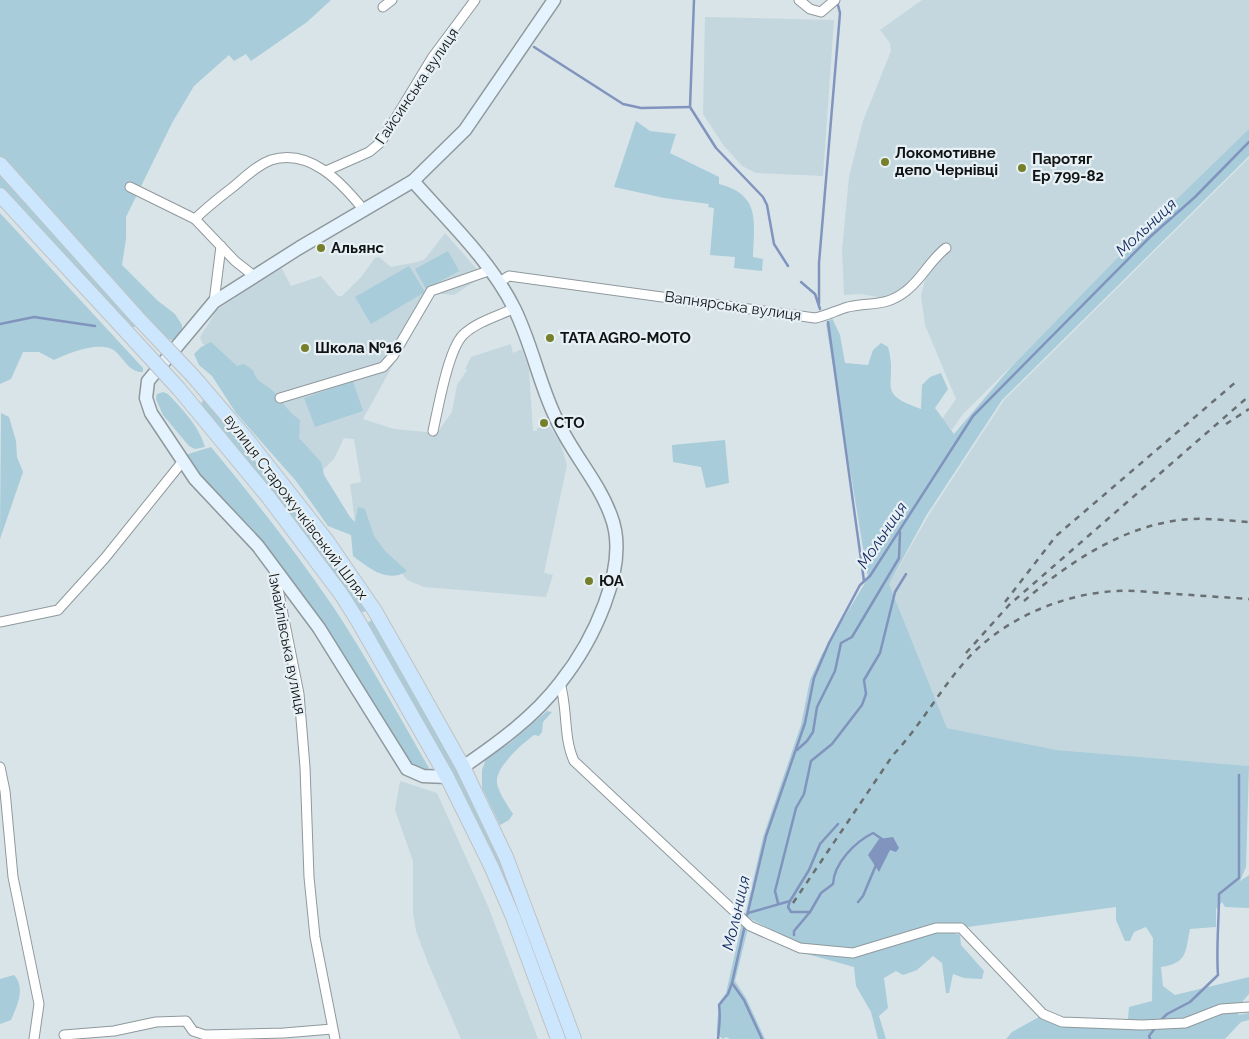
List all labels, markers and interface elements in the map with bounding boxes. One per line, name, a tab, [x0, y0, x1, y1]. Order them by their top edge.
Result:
street label: Гайсинська вулиця	[371, 25, 463, 147]
place label: Локомотивне депо Чернівці	[895, 144, 998, 179]
place label: Паротяг Ер 799-82	[1032, 150, 1104, 185]
marker: Локомотивне депо Чернівці	[879, 156, 891, 168]
marker: Паротяг Ер 799-82	[1016, 162, 1028, 174]
water label: Мольниця	[1112, 194, 1181, 260]
place label: Альянс	[331, 239, 384, 257]
marker: Альянс	[315, 242, 327, 254]
street label: Вапнярська вулиця	[663, 287, 803, 325]
place label: TATA AGRO-MOTO	[560, 329, 691, 347]
marker: TATA AGRO-MOTO	[544, 332, 556, 344]
place label: Школа №16	[315, 339, 402, 357]
marker: Школа №16	[299, 342, 311, 354]
street label: вулиця Старожучківський Шлях	[220, 411, 372, 604]
place label: СТО	[554, 414, 585, 432]
marker: СТО	[538, 417, 550, 429]
water label: Мольниця	[853, 498, 911, 572]
street label: Ізмайлівська вулиця	[264, 572, 310, 716]
place label: ЮА	[599, 572, 625, 590]
marker: ЮА	[583, 575, 595, 587]
water label: Мольниця	[718, 873, 754, 952]

